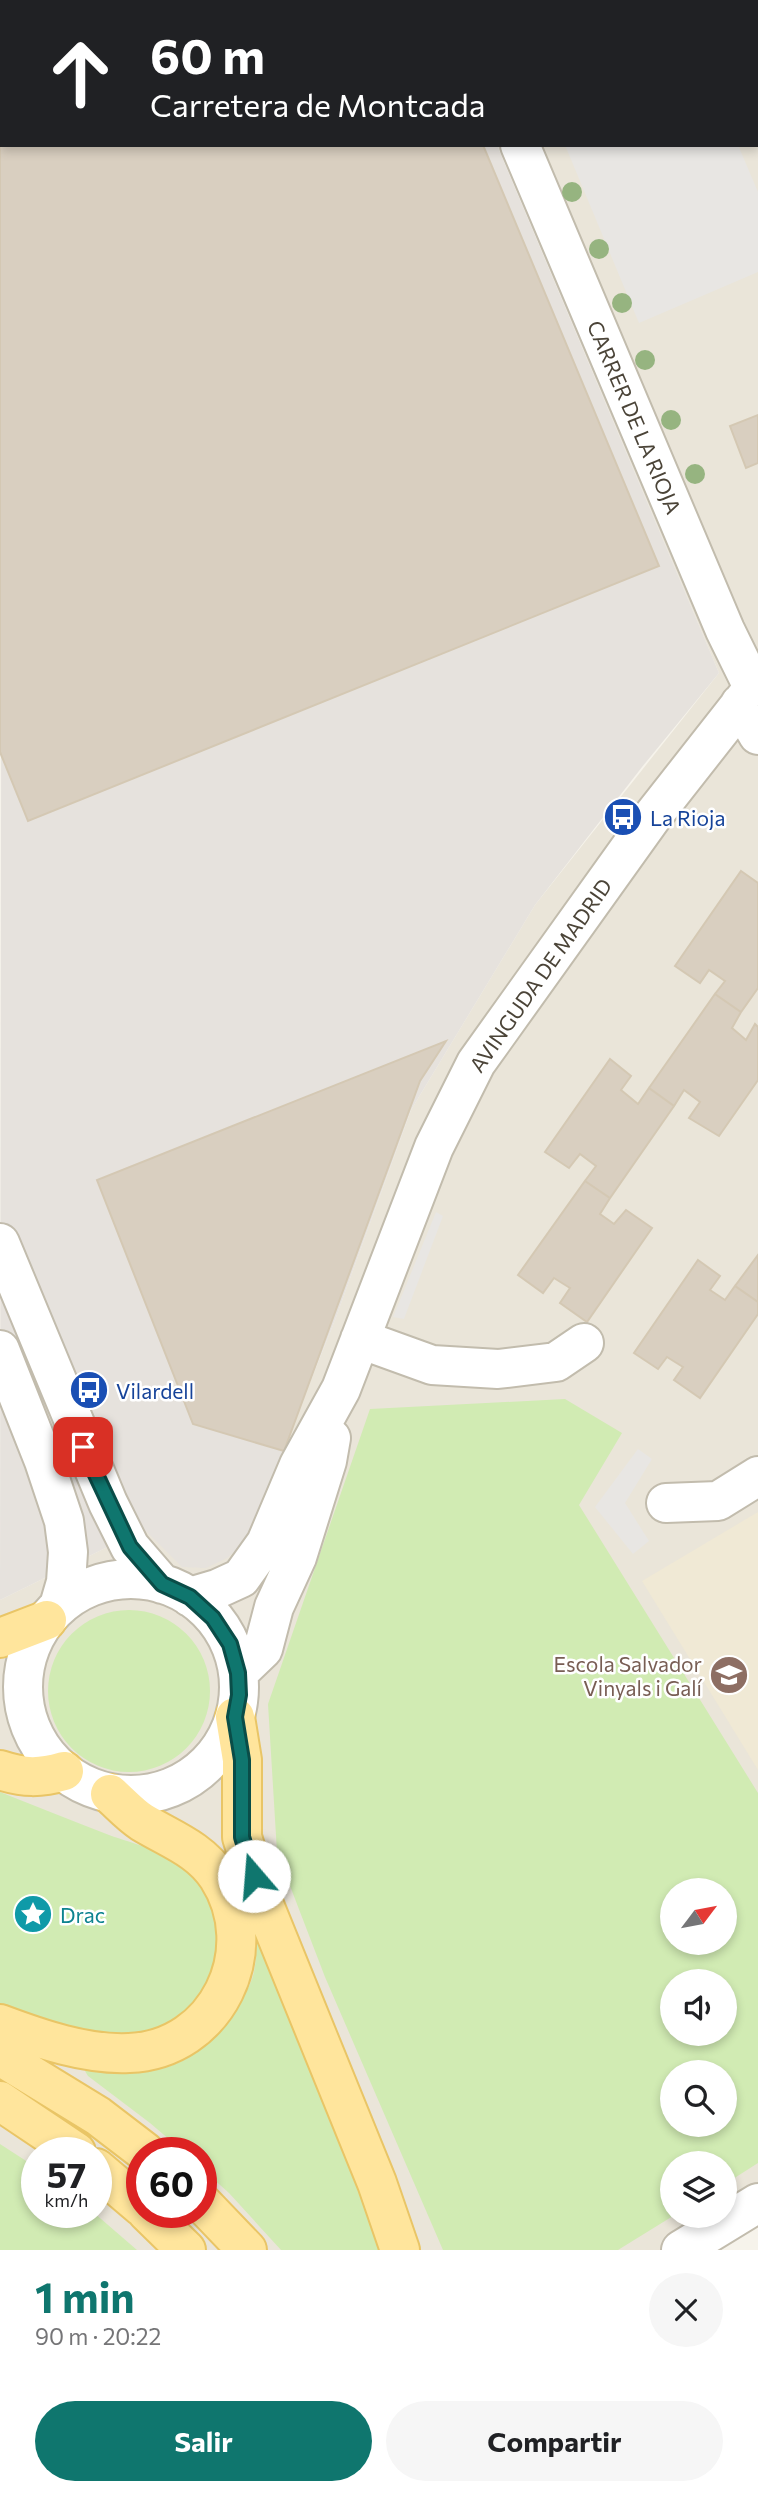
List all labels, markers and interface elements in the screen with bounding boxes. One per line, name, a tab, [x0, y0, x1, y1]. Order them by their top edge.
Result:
text: 60 m	[150, 24, 265, 84]
icon: ahead	[35, 28, 126, 119]
text: Carretera de Montcada	[150, 84, 486, 124]
street label: CARRER DE LA RIOJA	[583, 316, 687, 518]
bus stop icon: La Rioja	[602, 796, 644, 838]
place label: La Rioja	[650, 805, 725, 830]
street label: AVINGUDA DE MADRID	[464, 873, 616, 1077]
bus stop icon: Vilardell	[68, 1369, 110, 1411]
place label: Vilardell	[116, 1378, 194, 1403]
pin	[53, 1417, 113, 1477]
icon: arrive	[64, 1428, 102, 1466]
place label: Escola Salvador Vinyals i Galí	[554, 1651, 703, 1700]
school or university icon: Escola Salvador Vinyals i Galí	[708, 1654, 750, 1696]
position arrow	[217, 1839, 291, 1913]
north arrow	[660, 1878, 737, 1955]
map controls	[660, 1878, 737, 2228]
place icon: Drac	[12, 1893, 54, 1935]
place label: Drac	[60, 1902, 105, 1927]
button: sound	[660, 1969, 737, 2046]
button: search	[660, 2060, 737, 2137]
speed limit sign: 60	[126, 2137, 217, 2228]
button: layers	[660, 2151, 737, 2228]
text: 57	[47, 2152, 86, 2195]
text: km/h	[45, 2189, 88, 2211]
text: 1 min	[35, 2270, 135, 2322]
button: close	[649, 2273, 723, 2347]
text: 90 m · 20:22	[35, 2322, 161, 2350]
button: Salir	[35, 2401, 372, 2481]
button: Compartir	[386, 2401, 723, 2481]

